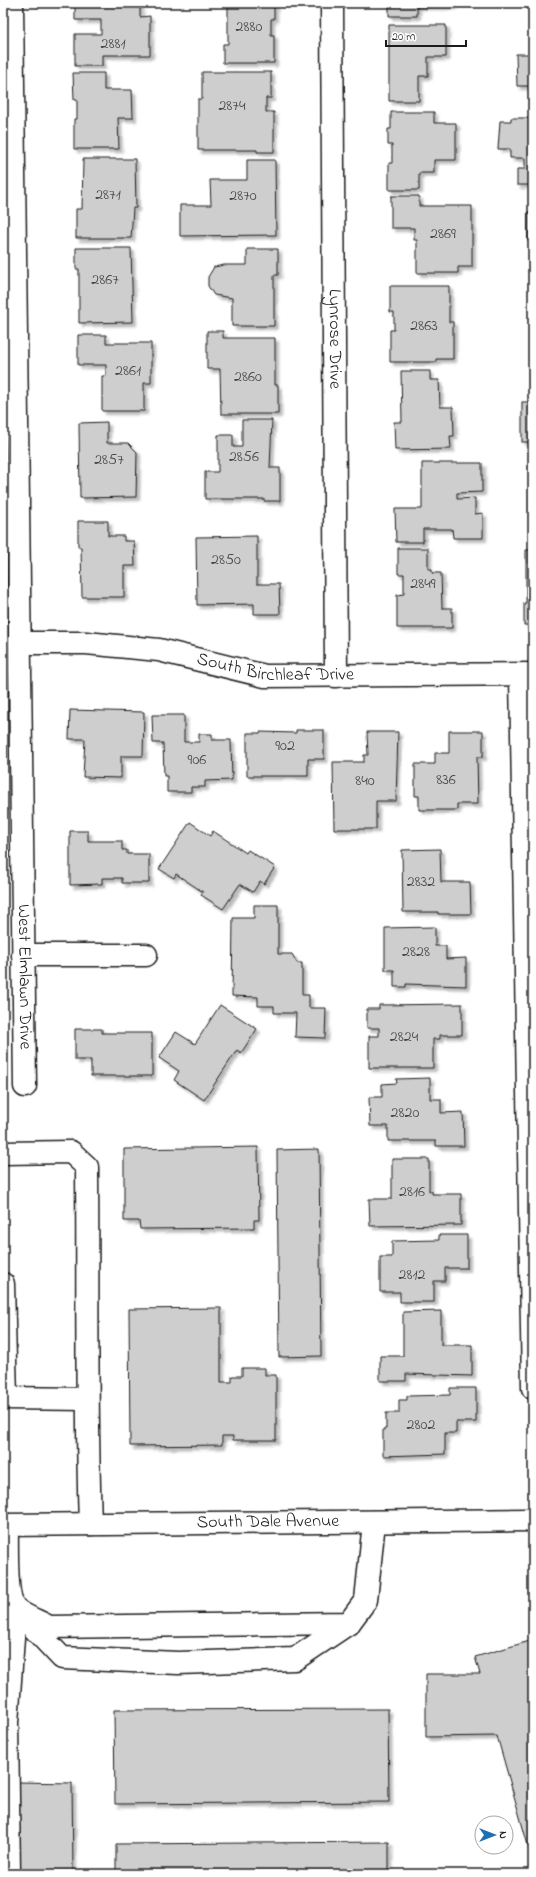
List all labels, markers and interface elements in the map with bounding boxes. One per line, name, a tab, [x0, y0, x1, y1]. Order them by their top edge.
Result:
house number: 2880	[236, 15, 263, 39]
scale bar	[386, 22, 466, 48]
text: 20 m	[392, 28, 415, 46]
house number: 2881	[100, 32, 126, 56]
house number: 2874	[218, 94, 246, 118]
house number: 2871	[95, 183, 121, 207]
house number: 2870	[229, 184, 257, 208]
house number: 2869	[430, 222, 456, 246]
house number: 2867	[91, 268, 119, 292]
street label: Lynrose Drive	[321, 289, 347, 390]
house number: 2863	[410, 314, 438, 338]
house number: 2861	[115, 359, 141, 383]
house number: 2860	[234, 365, 262, 389]
house number: 2856	[229, 445, 259, 469]
house number: 2857	[94, 448, 124, 472]
house number: 2850	[211, 548, 241, 572]
house number: 2849	[410, 572, 436, 596]
street label: South Birchleaf Drive	[194, 647, 355, 689]
house number: 902	[275, 734, 295, 758]
house number: 906	[188, 748, 206, 772]
house number: 836	[436, 768, 456, 792]
house number: 840	[355, 769, 375, 793]
house number: 2832	[407, 870, 435, 894]
street label: West Elmlawn Drive	[10, 904, 38, 1051]
house number: 2828	[402, 940, 430, 964]
house number: 2824	[390, 1025, 419, 1049]
house number: 2820	[391, 1101, 419, 1125]
house number: 2816	[399, 1180, 425, 1204]
house number: 2812	[399, 1263, 426, 1287]
house number: 2802	[407, 1413, 435, 1437]
street label: South Dale Avenue	[196, 1509, 340, 1536]
north arrow	[474, 1815, 514, 1855]
text: N	[495, 1831, 511, 1839]

